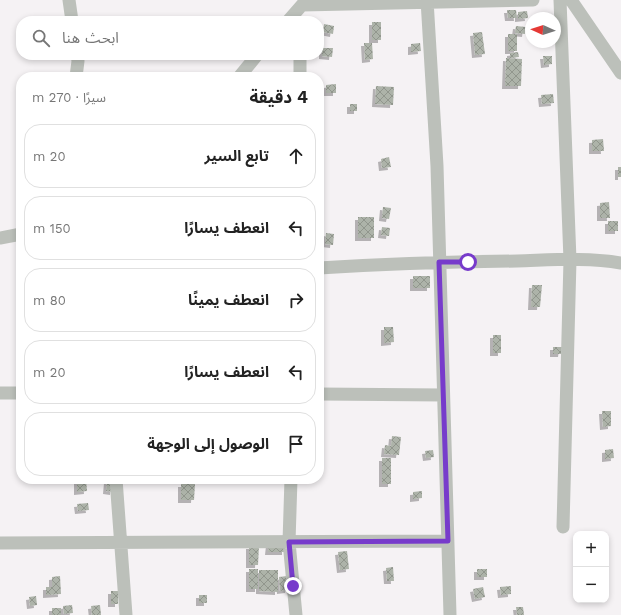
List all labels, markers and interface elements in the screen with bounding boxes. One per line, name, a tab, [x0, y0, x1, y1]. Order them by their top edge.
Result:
north arrow	[525, 12, 561, 48]
search box	[16, 16, 324, 60]
icon: search	[30, 27, 52, 49]
text: ابحث هنا	[62, 29, 119, 47]
text: 4 دقيقة	[249, 87, 308, 107]
text: سيرًا · 270 m	[32, 90, 106, 105]
icon: ahead	[285, 145, 307, 167]
text: تابع السير	[205, 147, 269, 165]
text: 20 m	[33, 149, 66, 164]
icon: left	[285, 217, 307, 239]
text: انعطف يسارًا	[184, 219, 269, 237]
text: 150 m	[33, 221, 71, 236]
route start	[459, 253, 477, 271]
icon: right	[285, 289, 307, 311]
text: انعطف يمينًا	[188, 291, 269, 309]
text: 80 m	[33, 293, 66, 308]
icon: left	[285, 361, 307, 383]
text: انعطف يسارًا	[184, 363, 269, 381]
text: 20 m	[33, 365, 66, 380]
icon: arrive	[285, 433, 307, 455]
text: الوصول إلى الوجهة	[147, 435, 269, 453]
map controls	[573, 531, 609, 603]
button: +	[573, 531, 609, 567]
button: −	[573, 567, 609, 603]
route end	[284, 577, 302, 595]

